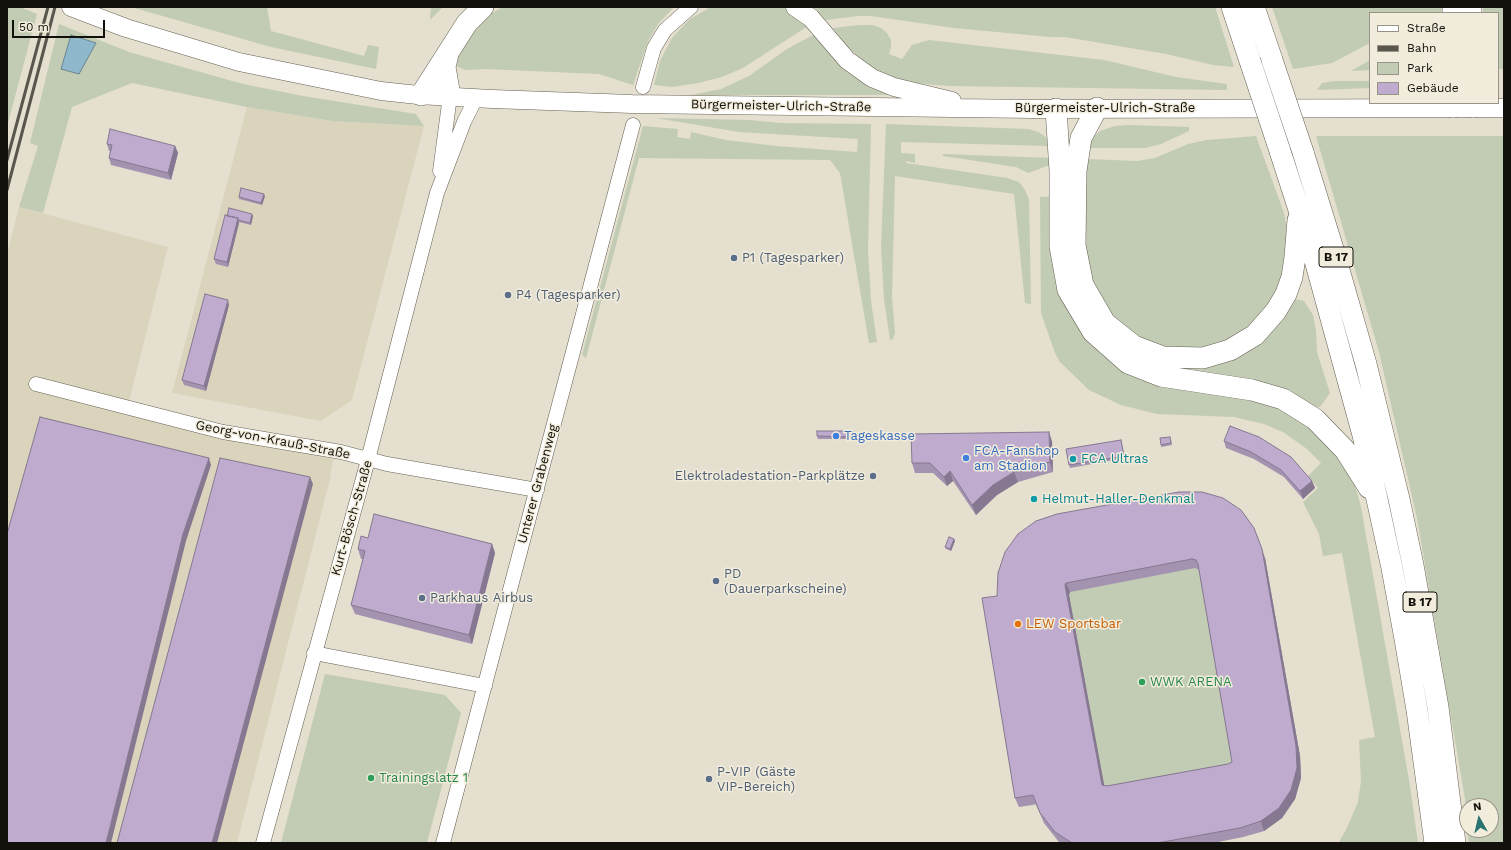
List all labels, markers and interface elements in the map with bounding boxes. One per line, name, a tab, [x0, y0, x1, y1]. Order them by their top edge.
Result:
scale bar	[14, 12, 107, 38]
legend	[1369, 12, 1499, 104]
text: 50 m	[19, 20, 49, 34]
text: Straße	[1407, 21, 1446, 35]
text: Bahn	[1407, 41, 1436, 55]
text: Park	[1407, 61, 1433, 75]
text: Gebäude	[1407, 81, 1459, 95]
street label: Bürgermeister-Ulrich-Straße	[691, 97, 871, 115]
street label: Bürgermeister-Ulrich-Straße	[1015, 100, 1195, 116]
road number: B 17	[1319, 247, 1353, 267]
place label: P1 (Tagesparker)	[742, 250, 844, 266]
marker: P1 (Tagesparker)	[729, 253, 739, 263]
place label: P4 (Tagesparker)	[516, 287, 621, 303]
marker: P4 (Tagesparker)	[503, 290, 513, 300]
street label: Georg-von-Krauß-Straße	[194, 417, 352, 463]
street label: Unterer Grabenweg	[515, 423, 561, 545]
place label: Tageskasse	[844, 428, 915, 444]
marker: Tageskasse	[831, 431, 841, 441]
place label: FCA-Fanshop am Stadion	[974, 443, 1059, 474]
place label: FCA Ultras	[1081, 451, 1148, 467]
marker: FCA-Fanshop am Stadion	[961, 453, 971, 463]
marker: FCA Ultras	[1068, 454, 1078, 464]
street label: Kurt-Bösch-Straße	[328, 458, 376, 578]
place label: Elektroladestation-Parkplätze	[675, 468, 865, 484]
marker: Elektroladestation-Parkplätze	[868, 471, 878, 481]
place label: Helmut-Haller-Denkmal	[1042, 491, 1195, 507]
marker: Helmut-Haller-Denkmal	[1029, 494, 1039, 504]
place label: PD (Dauerparkscheine)	[724, 566, 847, 597]
marker: PD (Dauerparkscheine)	[711, 576, 721, 586]
place label: Parkhaus Airbus	[430, 590, 533, 606]
road number: B 17	[1403, 592, 1437, 612]
marker: Parkhaus Airbus	[417, 593, 427, 603]
place label: LEW Sportsbar	[1026, 616, 1121, 632]
marker: LEW Sportsbar	[1013, 619, 1023, 629]
place label: WWK ARENA	[1150, 674, 1232, 690]
marker: WWK ARENA	[1137, 677, 1147, 687]
place label: P-VIP (Gäste VIP-Bereich)	[717, 764, 796, 795]
place label: Trainingslatz 1	[379, 770, 468, 786]
marker: Trainingslatz 1	[366, 773, 376, 783]
marker: P-VIP (Gäste VIP-Bereich)	[704, 774, 714, 784]
north arrow	[1459, 798, 1499, 838]
text: N	[1472, 800, 1482, 814]

